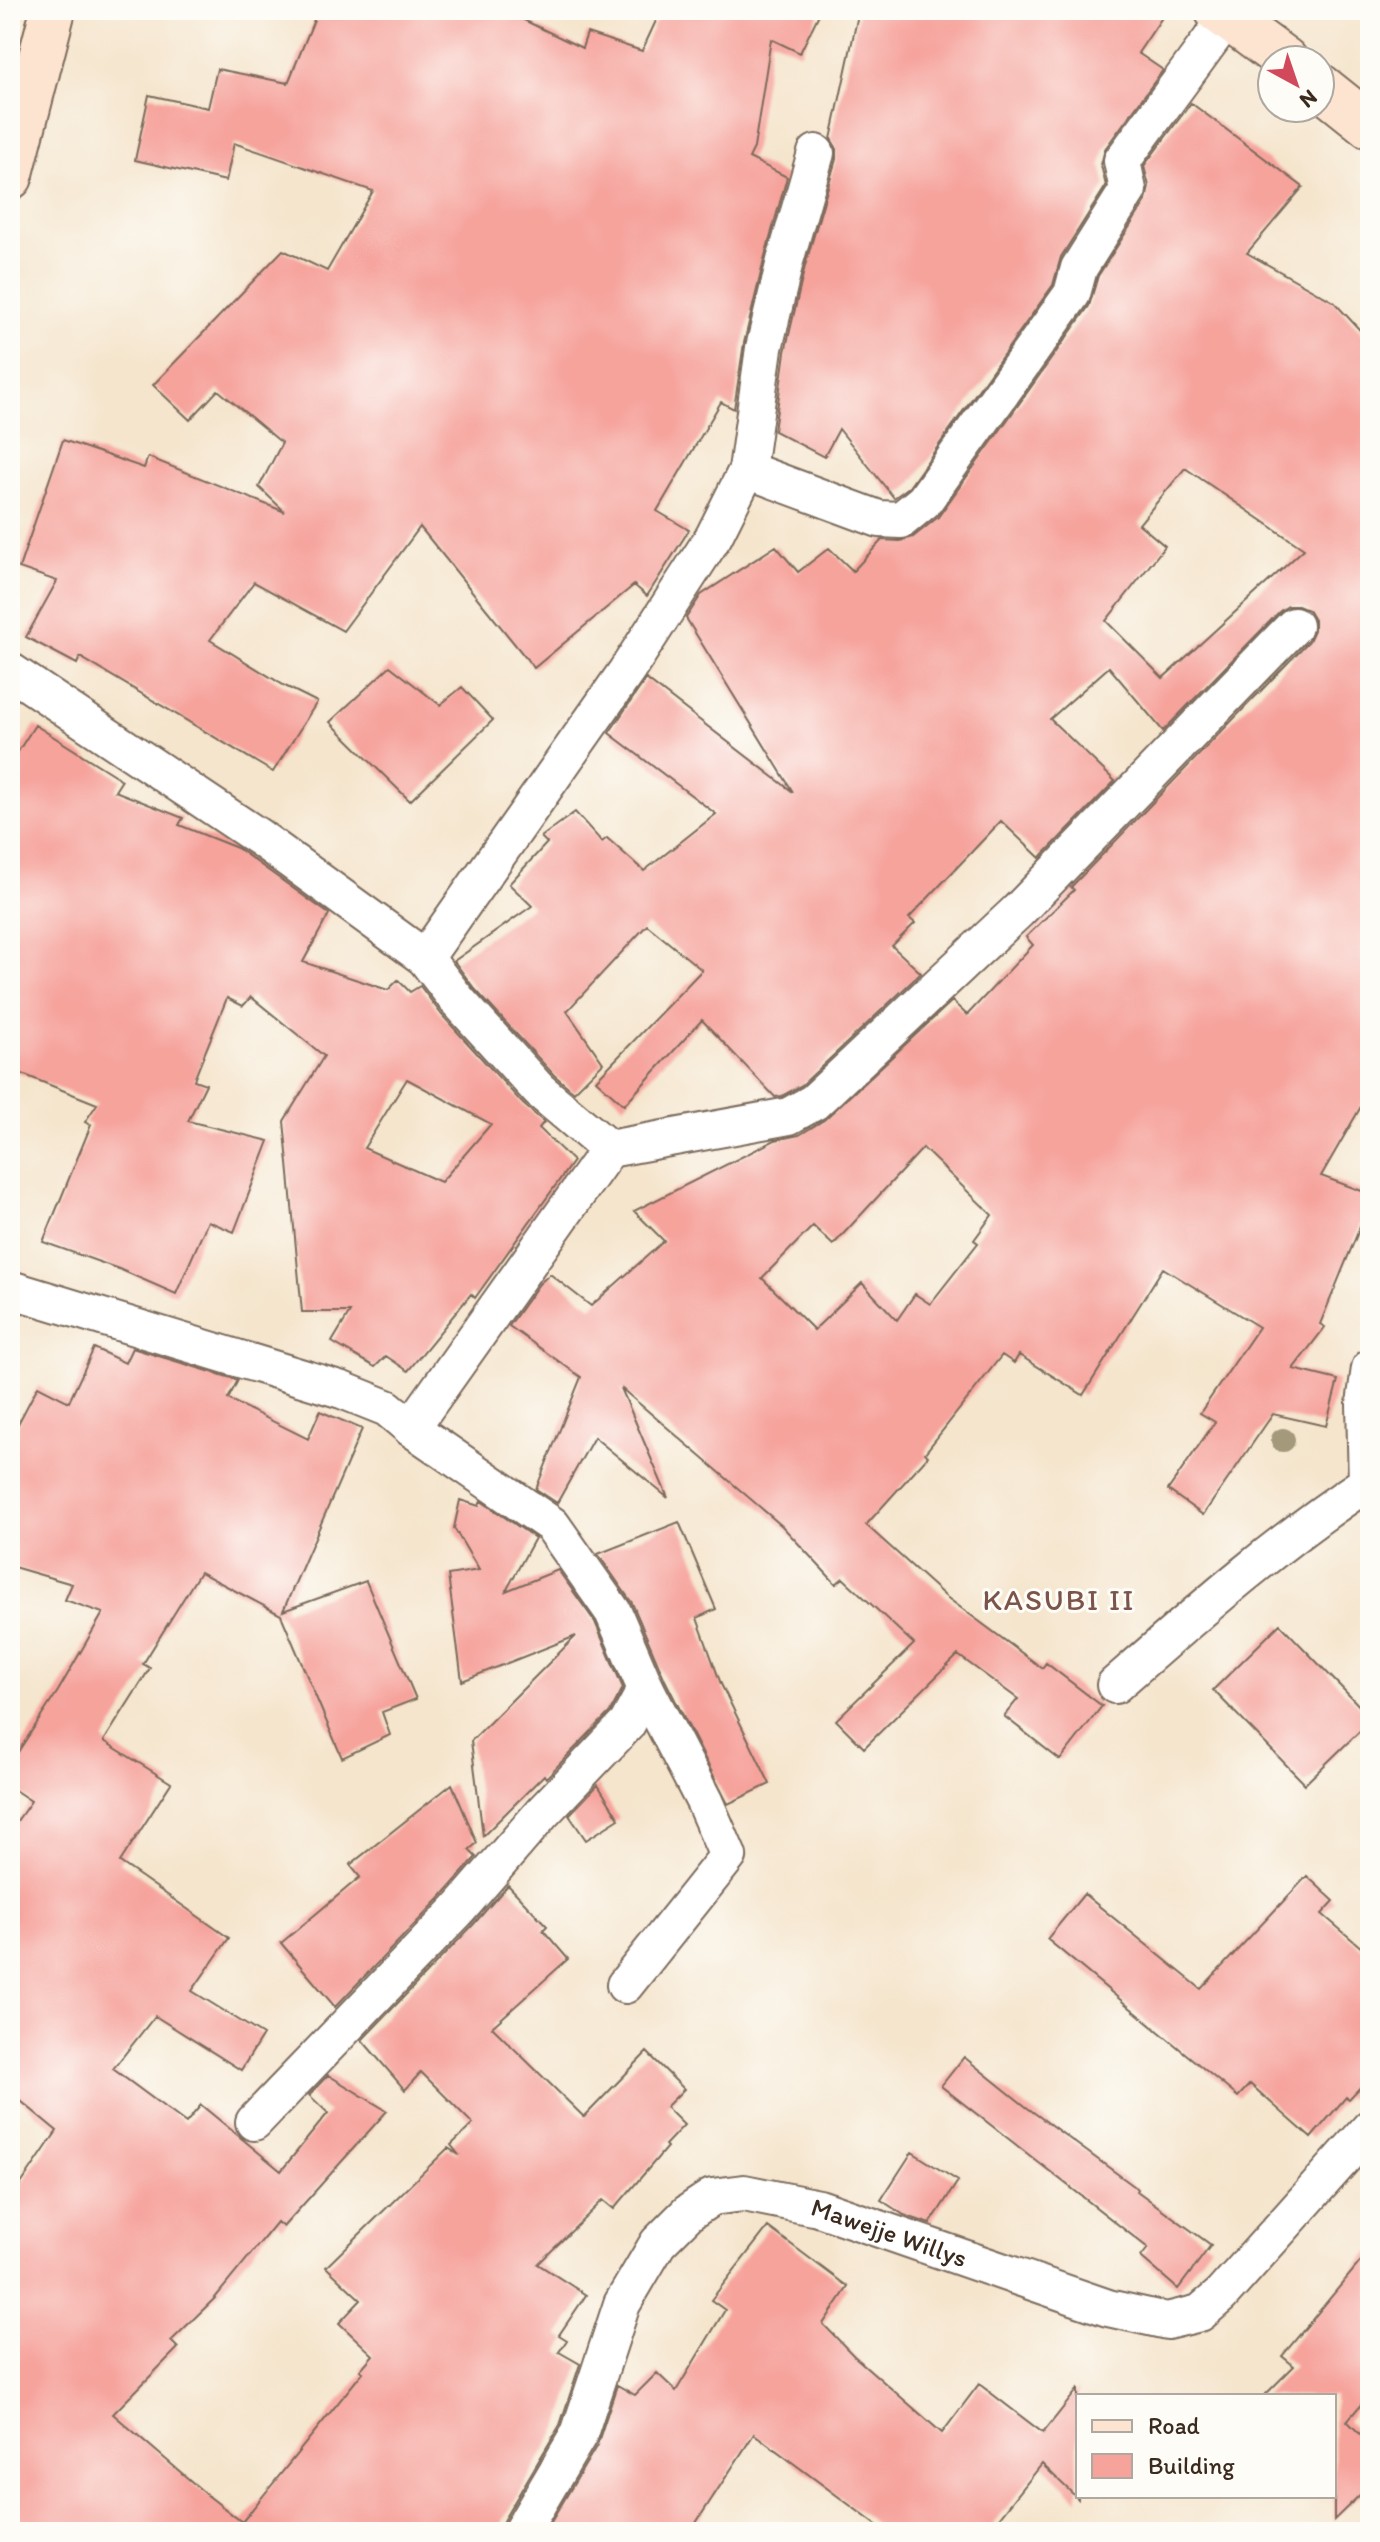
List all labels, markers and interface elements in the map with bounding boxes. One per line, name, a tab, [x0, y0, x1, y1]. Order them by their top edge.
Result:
north arrow	[1256, 44, 1336, 124]
text: N	[1294, 84, 1323, 114]
district label: KASUBI II	[983, 1581, 1135, 1618]
street label: Mawejje Willys	[807, 2191, 971, 2274]
legend	[1076, 2394, 1336, 2498]
text: Road	[1148, 2411, 1200, 2440]
text: Building	[1148, 2451, 1235, 2480]

